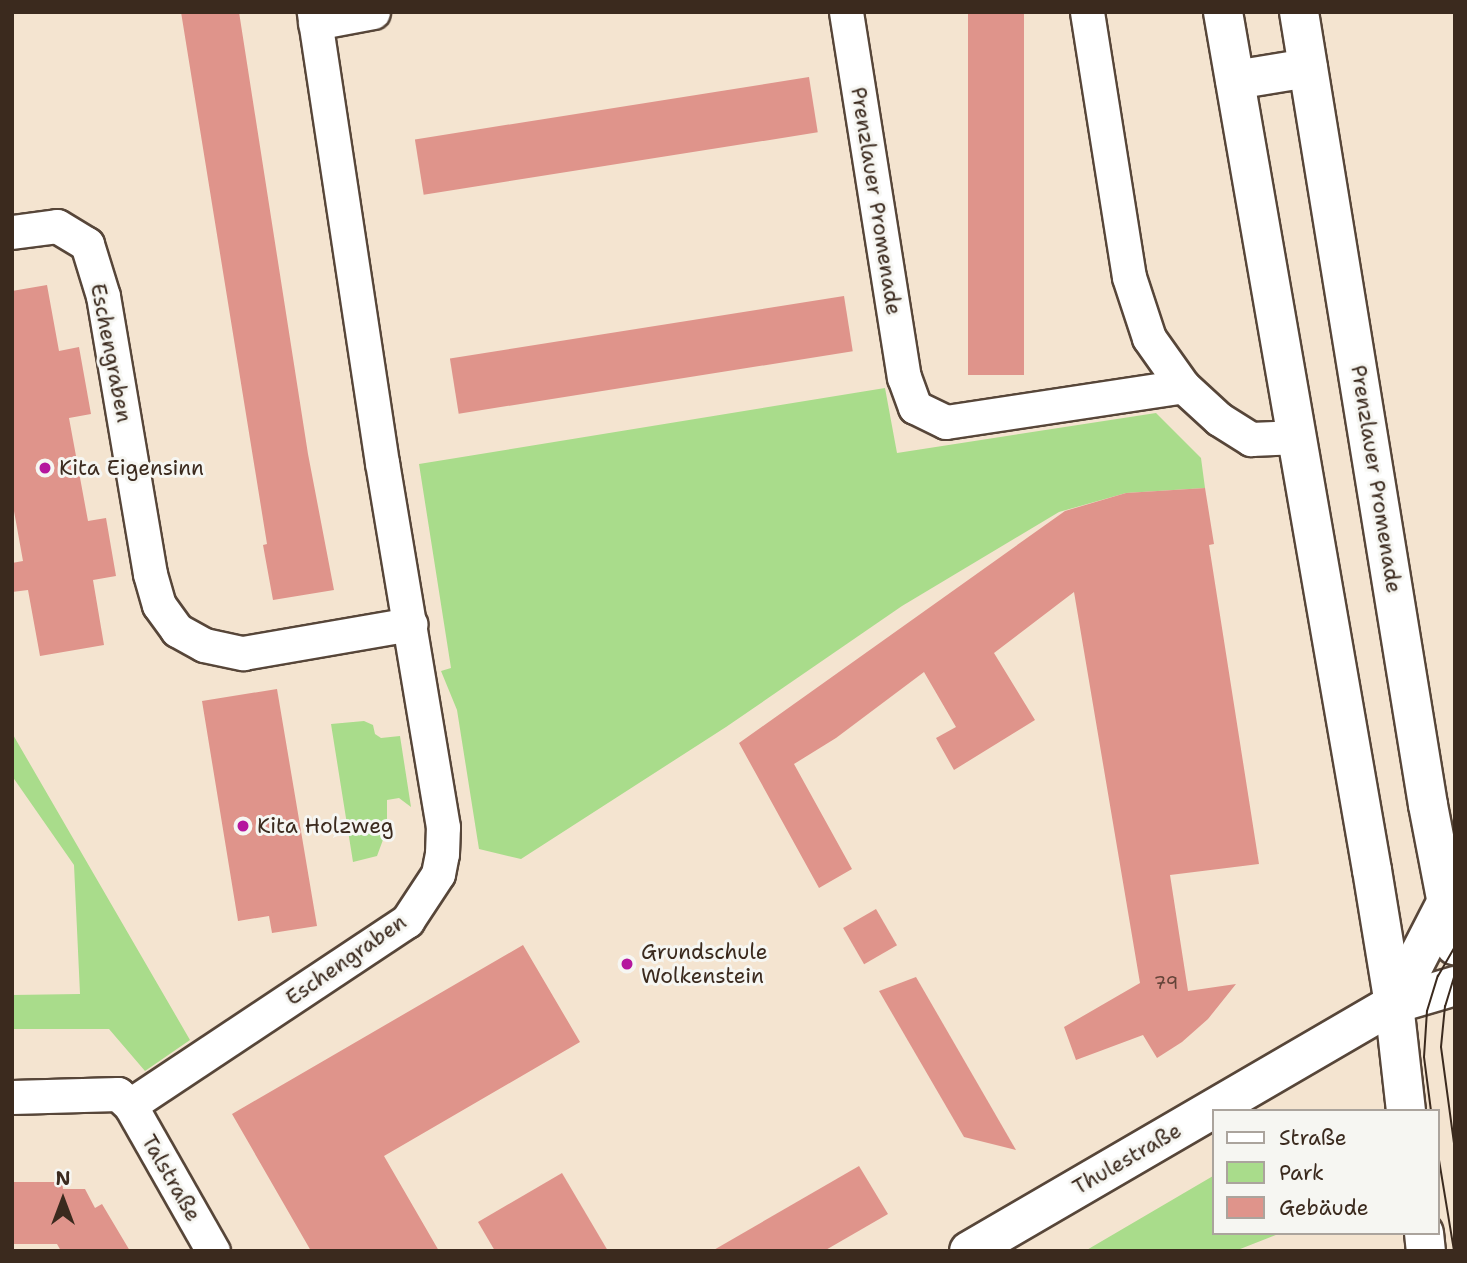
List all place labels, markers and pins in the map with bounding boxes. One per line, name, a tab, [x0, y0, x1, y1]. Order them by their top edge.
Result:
place label: Kita Eigensinn	[59, 455, 204, 481]
marker: Kita Eigensinn	[37, 460, 53, 476]
place label: Kita Holzweg	[257, 813, 394, 839]
marker: Kita Holzweg	[235, 818, 251, 834]
place label: Grundschule Wolkenstein	[641, 939, 768, 989]
marker: Grundschule Wolkenstein	[619, 956, 635, 972]

